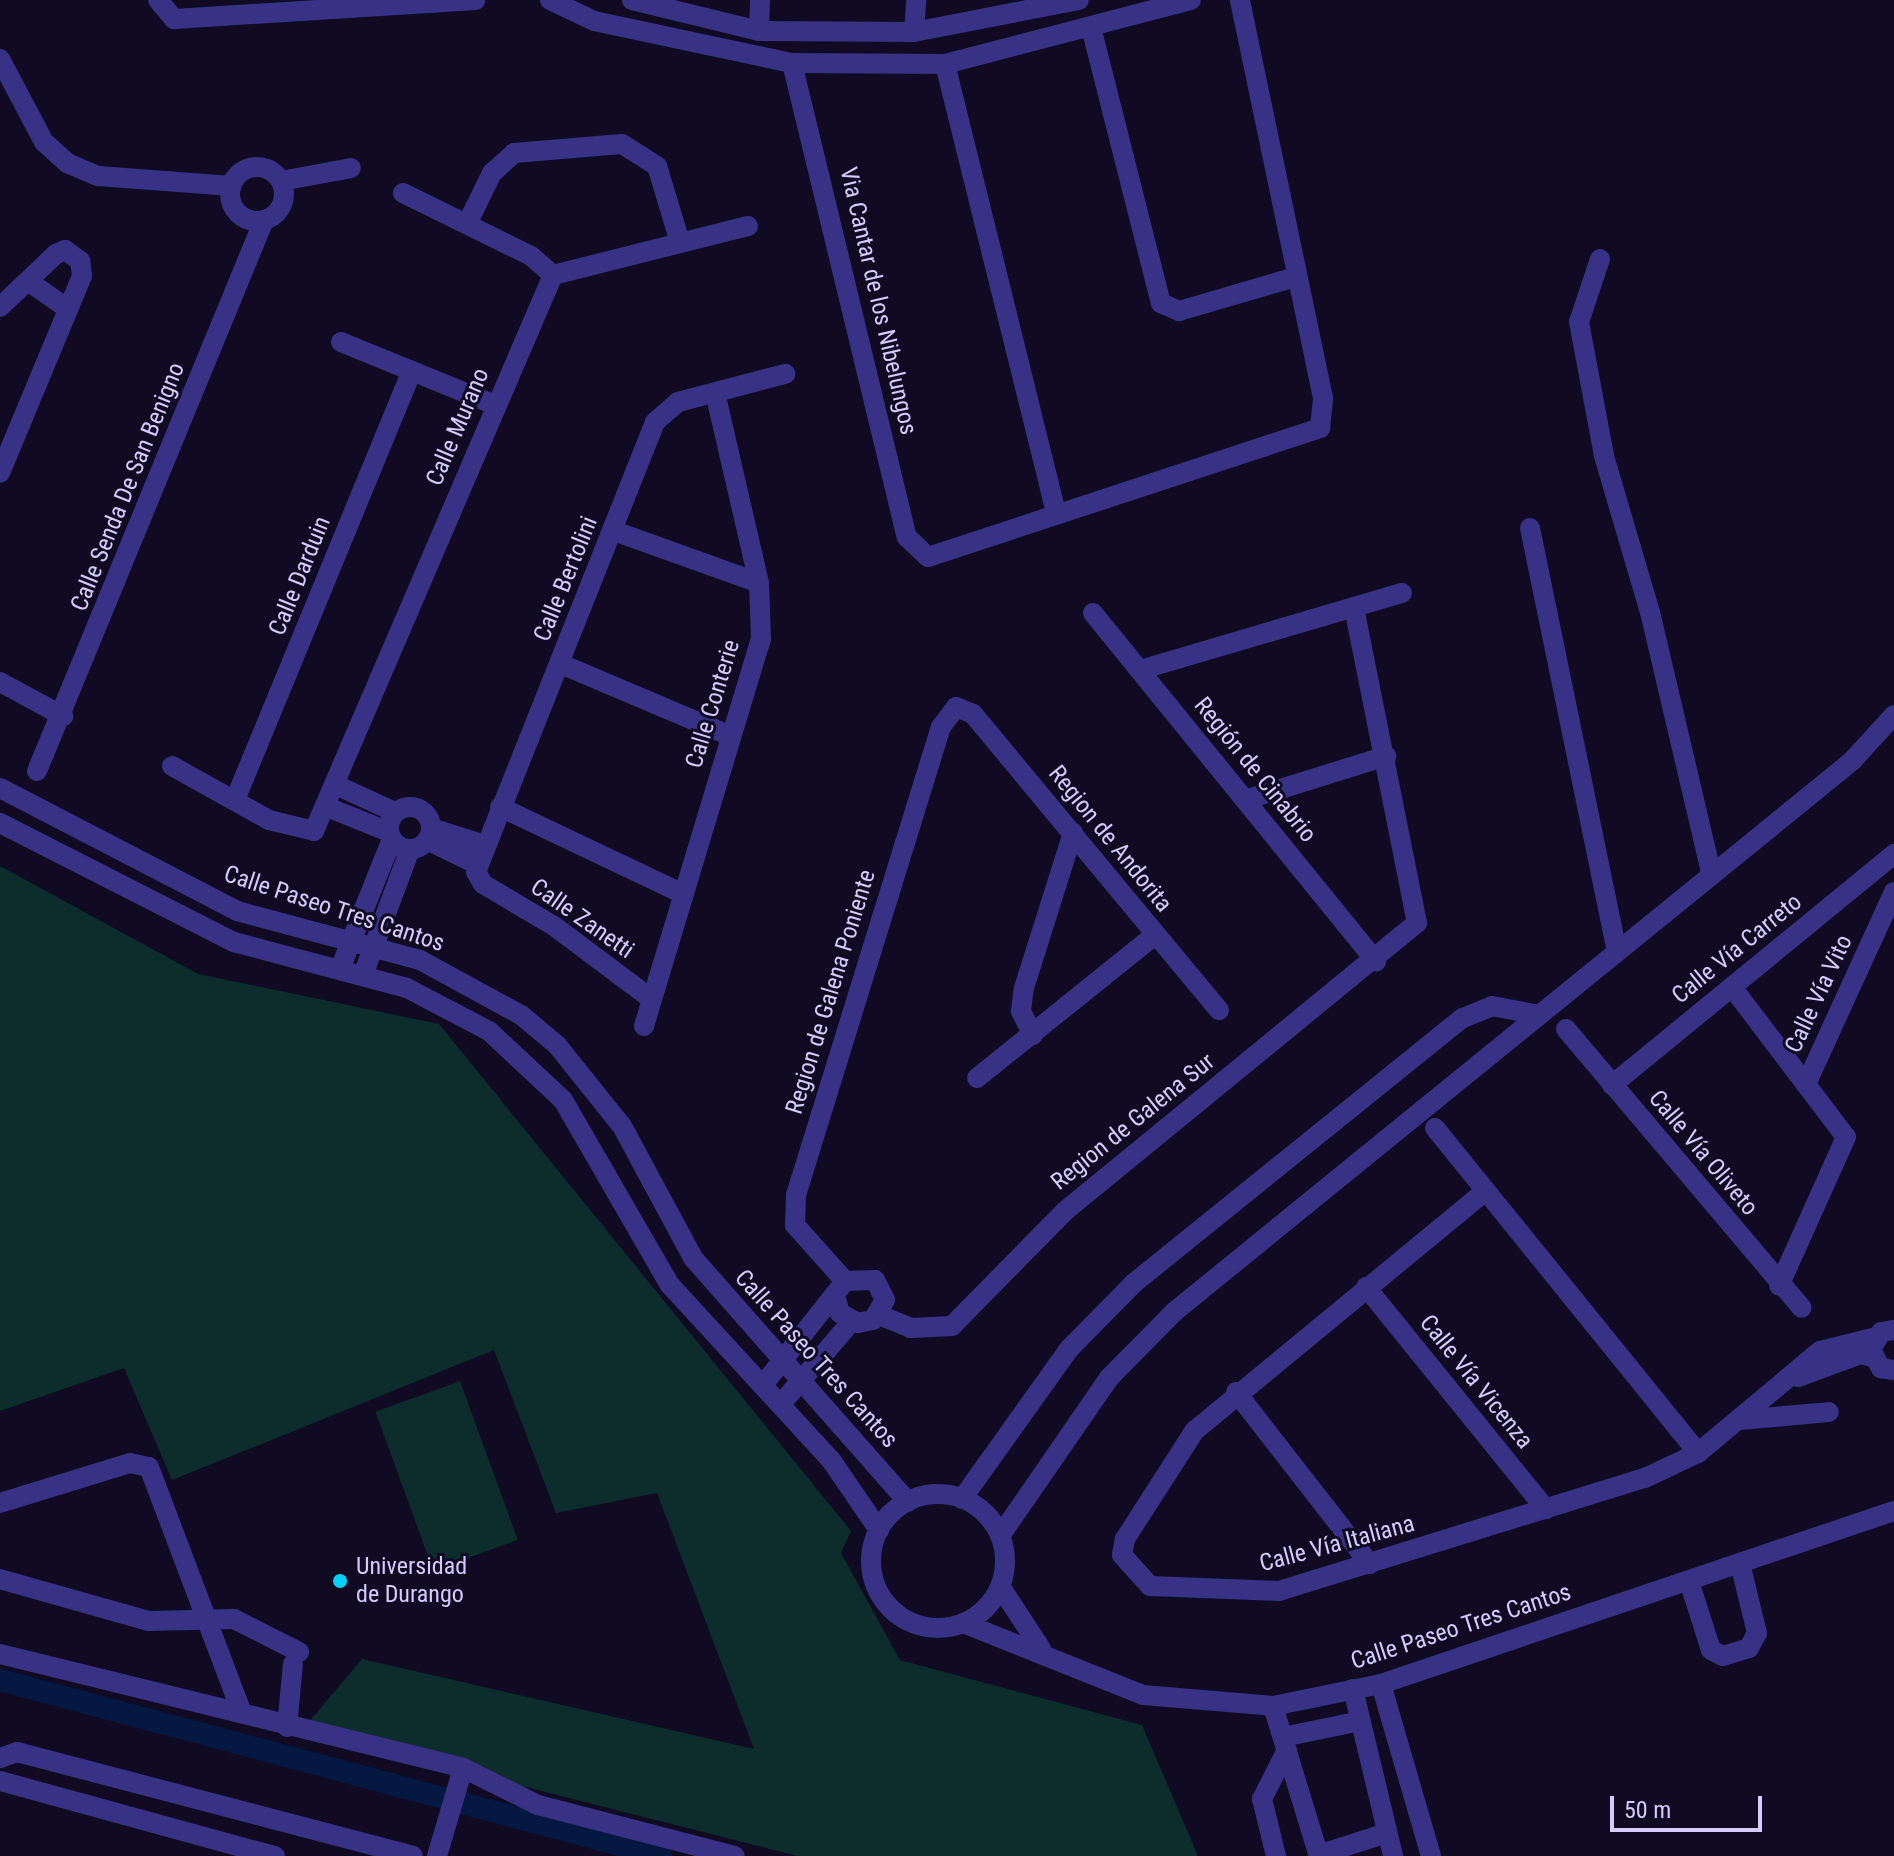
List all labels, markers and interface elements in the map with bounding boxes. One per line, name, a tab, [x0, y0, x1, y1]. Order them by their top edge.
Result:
street label: Via Cantar de los Nibelungos	[833, 164, 923, 438]
street label: Calle Senda De San Benigno	[65, 358, 191, 616]
street label: Calle Murano	[420, 364, 496, 490]
street label: Calle Darduin	[263, 512, 337, 640]
street label: Calle Bertolini	[528, 512, 604, 646]
street label: Calle Conterie	[680, 636, 746, 772]
street label: Región de Cinabrio	[1188, 692, 1322, 848]
street label: Region de Andorita	[1042, 760, 1178, 918]
street label: Calle Paseo Tres Cantos	[220, 860, 448, 958]
street label: Region de Galena Poniente	[780, 866, 882, 1118]
street label: Calle Zanetti	[525, 873, 639, 965]
street label: Calle Vía Carreto	[1666, 888, 1808, 1010]
street label: Calle Vía Vito	[1779, 930, 1859, 1058]
street label: Region de Galena Sur	[1046, 1047, 1220, 1197]
street label: Calle Vía Oliveto	[1642, 1084, 1764, 1222]
street label: Calle Paseo Tres Cantos	[728, 1264, 904, 1454]
street label: Calle Vía Vicenza	[1413, 1309, 1539, 1455]
street label: Calle Vía Italiana	[1256, 1509, 1418, 1579]
place label: Universidad de Durango	[356, 1553, 467, 1609]
marker: Universidad de Durango	[331, 1572, 349, 1590]
street label: Calle Paseo Tres Cantos	[1347, 1578, 1575, 1676]
scale bar	[1614, 1780, 1766, 1830]
text: 50 m	[1624, 1796, 1671, 1824]

